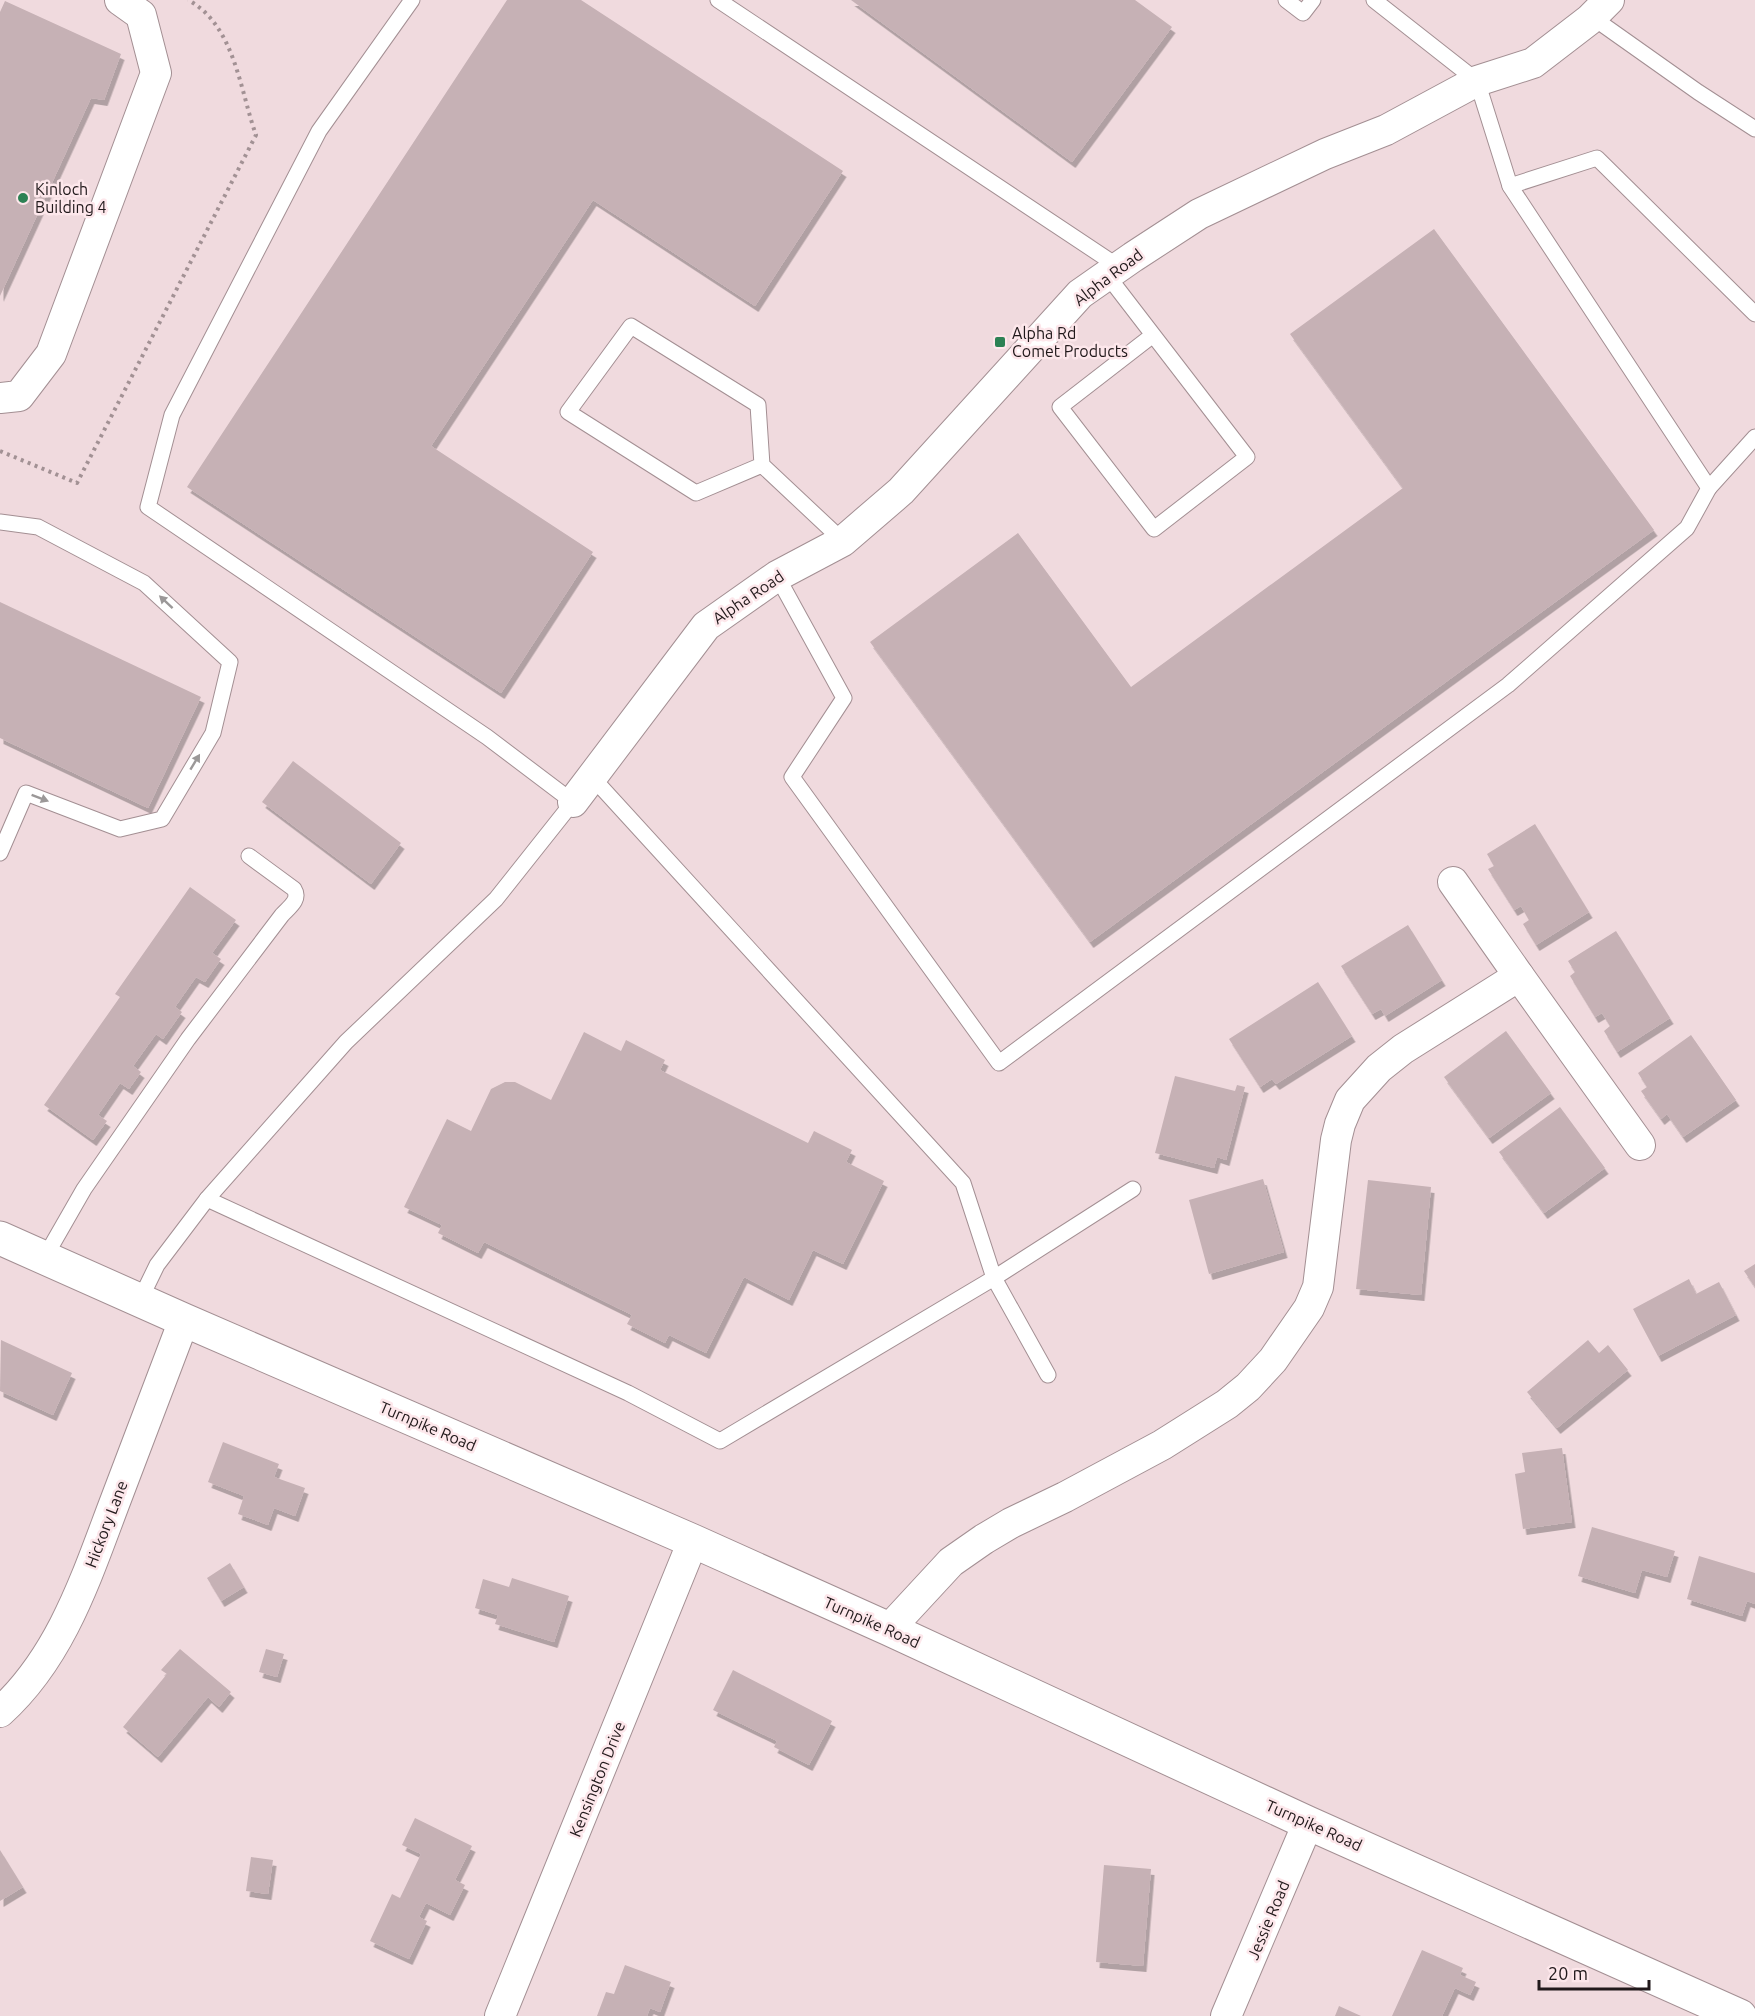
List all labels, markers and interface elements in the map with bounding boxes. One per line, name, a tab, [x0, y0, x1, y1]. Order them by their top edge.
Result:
place label: Kinloch Building 4	[35, 180, 107, 216]
marker: Kinloch Building 4	[16, 191, 30, 205]
street label: Alpha Road	[1070, 245, 1146, 309]
place label: Alpha Rd Comet Products	[1012, 324, 1128, 360]
marker: Alpha Rd Comet Products	[993, 335, 1007, 349]
street label: Alpha Road	[709, 567, 787, 627]
one-way arrow	[159, 596, 173, 610]
one-way arrow	[190, 754, 201, 770]
one-way arrow	[31, 793, 49, 803]
street label: Turnpike Road	[377, 1398, 479, 1454]
street label: Hickory Lane	[81, 1478, 131, 1570]
street label: Turnpike Road	[821, 1593, 923, 1651]
street label: Kensington Drive	[566, 1719, 628, 1839]
street label: Turnpike Road	[1263, 1796, 1365, 1854]
street label: Jessie Road	[1243, 1878, 1293, 1962]
scale bar	[1539, 1953, 1648, 1991]
text: 20 m	[1548, 1963, 1588, 1983]

